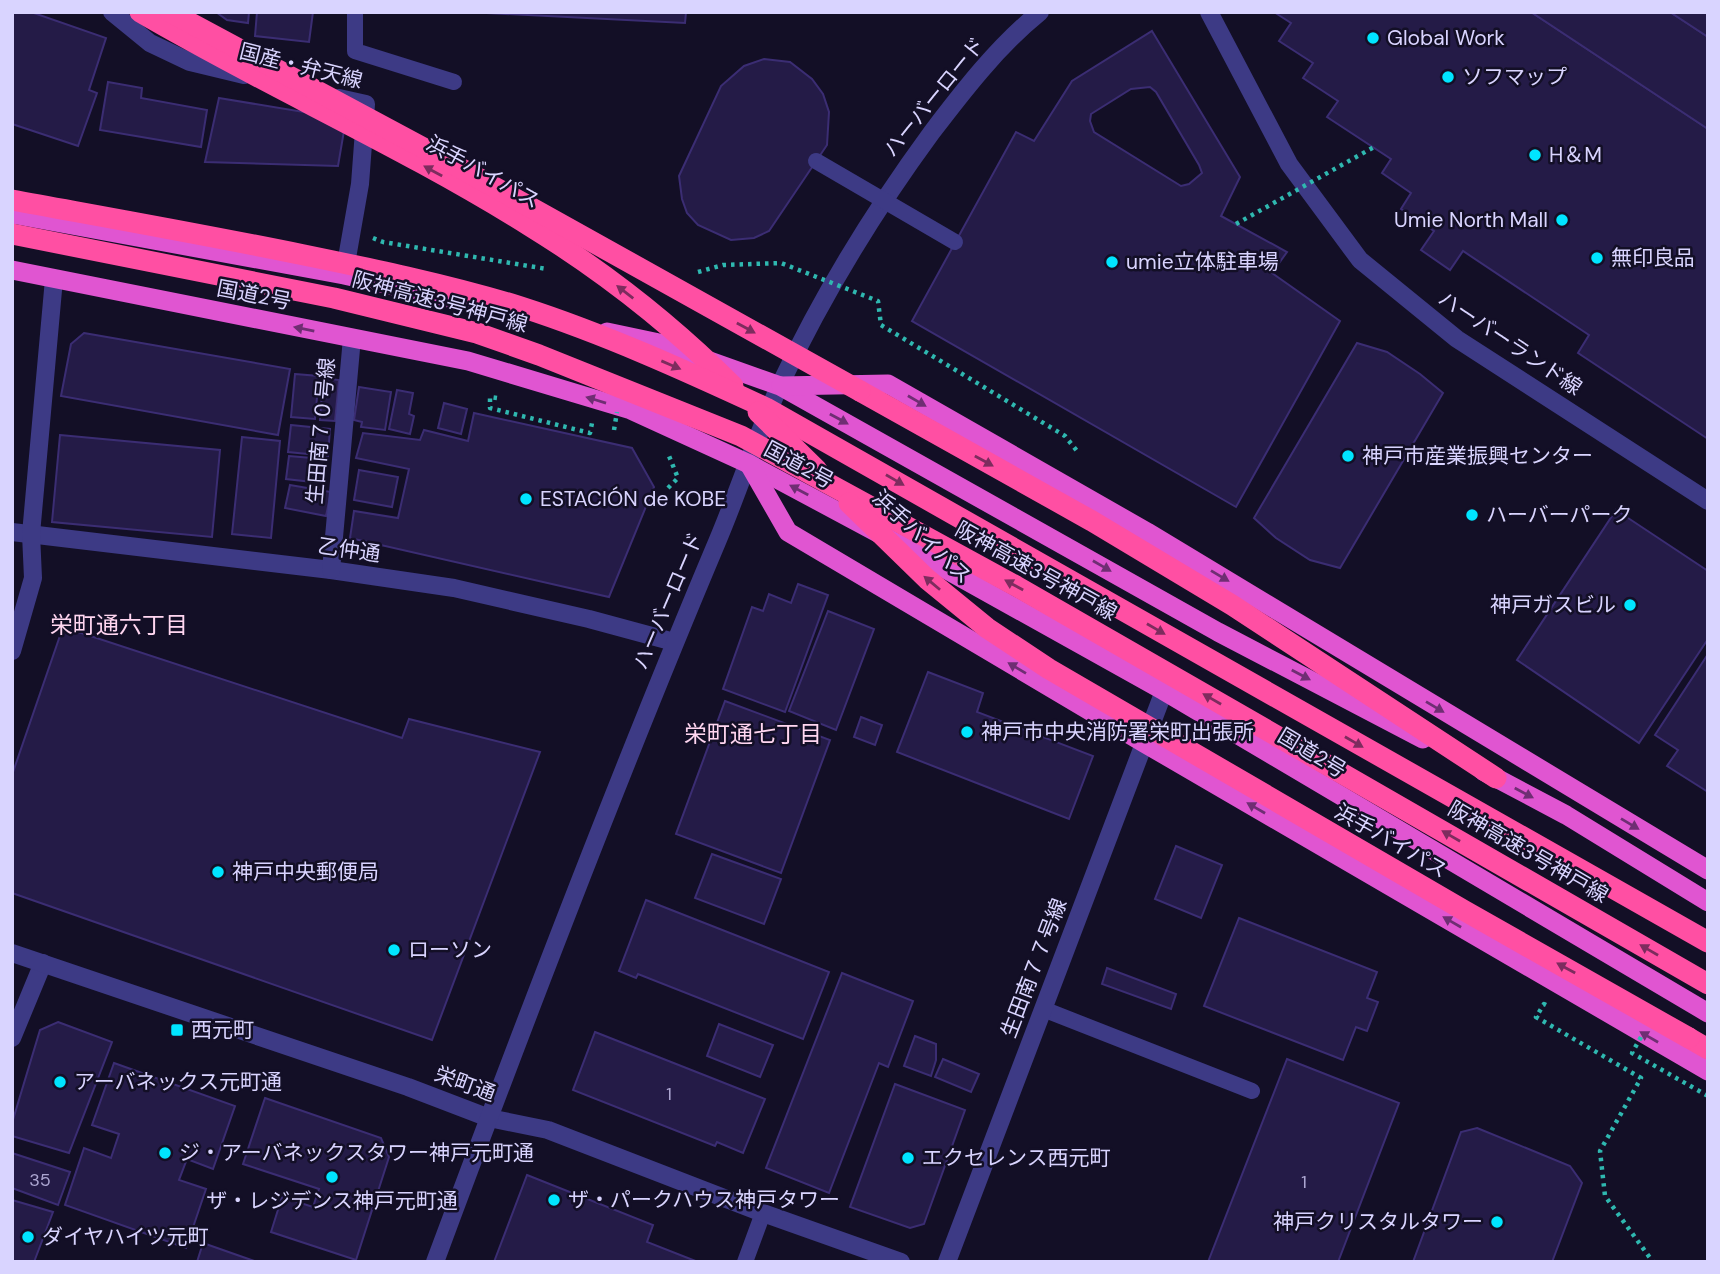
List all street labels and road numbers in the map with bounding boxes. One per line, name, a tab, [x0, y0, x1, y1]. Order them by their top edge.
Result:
street label: ハーバーロード	[877, 31, 991, 163]
street label: 国産・弁天線	[236, 37, 366, 95]
street label: 浜手バイパス	[421, 129, 545, 215]
street label: 阪神高速3号神戸線	[349, 265, 531, 339]
street label: 国道2号	[214, 274, 294, 316]
street label: ハーバーランド線	[1433, 284, 1587, 402]
street label: 生田南７０号線	[301, 357, 341, 505]
street label: 国道2号	[759, 435, 839, 495]
street label: 浜手バイパス	[867, 484, 977, 590]
street label: 阪神高速3号神戸線	[950, 515, 1122, 627]
street label: ハーバーロード	[626, 528, 710, 674]
street label: 乙仲通	[316, 532, 382, 568]
street label: 国道2号	[1273, 722, 1351, 784]
street label: 阪神高速3号神戸線	[1443, 795, 1613, 909]
street label: 浜手バイパス	[1330, 797, 1452, 885]
street label: 生田南７７号線	[995, 894, 1073, 1042]
street label: 栄町通	[431, 1060, 499, 1108]

